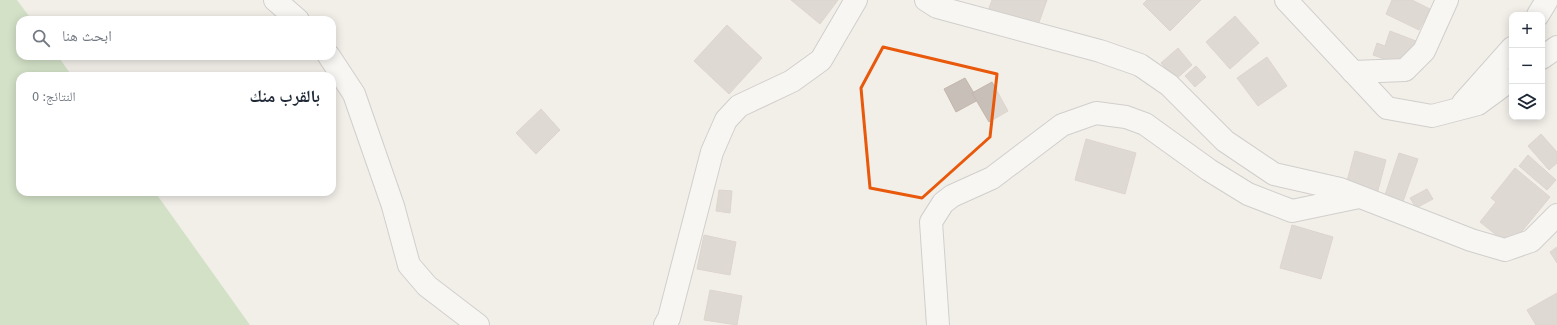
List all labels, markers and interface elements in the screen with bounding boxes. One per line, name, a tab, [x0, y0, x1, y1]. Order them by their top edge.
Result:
map controls	[1509, 12, 1545, 120]
button: +	[1509, 12, 1545, 48]
search box	[16, 16, 336, 60]
icon: search	[30, 27, 52, 49]
text: ابحث هنا	[62, 27, 112, 45]
button: −	[1509, 48, 1545, 84]
button: layers	[1509, 84, 1545, 120]
text: بالقرب منك	[250, 86, 320, 107]
text: النتائج: 0	[32, 89, 76, 104]

